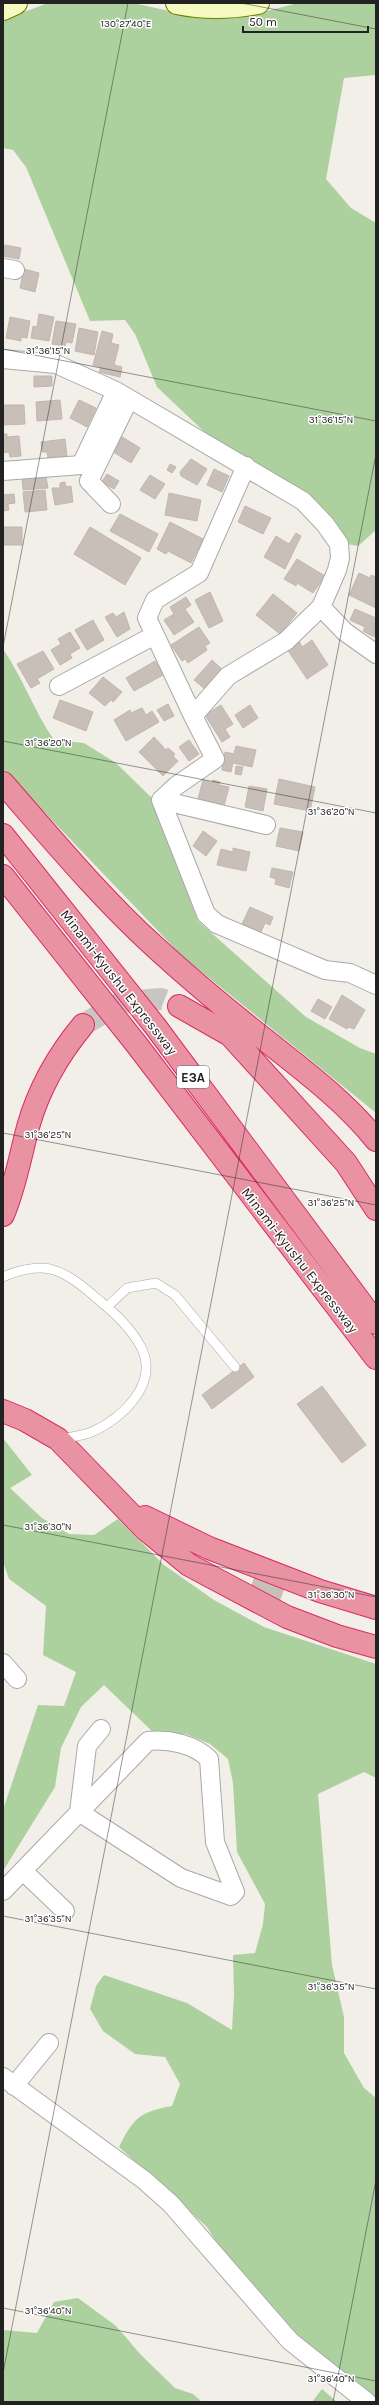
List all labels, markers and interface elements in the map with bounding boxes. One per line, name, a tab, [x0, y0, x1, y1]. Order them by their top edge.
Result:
scale bar	[243, 8, 368, 34]
text: 50 m	[249, 15, 277, 29]
text: 130°27'40"E	[101, 18, 151, 30]
text: 31°36'15"N	[26, 345, 70, 357]
text: 31°36'15"N	[309, 414, 353, 426]
text: 31°36'20"N	[24, 737, 72, 749]
text: 31°36'20"N	[307, 806, 355, 818]
street label: Minami-Kyushu Expressway	[57, 906, 181, 1059]
road number: E3A	[177, 1066, 209, 1088]
text: 31°36'25"N	[25, 1129, 71, 1141]
street label: Minami-Kyushu Expressway	[238, 1184, 362, 1337]
text: 31°36'25"N	[308, 1197, 354, 1209]
text: 31°36'30"N	[24, 1521, 72, 1533]
text: 31°36'30"N	[307, 1589, 355, 1601]
text: 31°36'35"N	[24, 1913, 72, 1925]
text: 31°36'35"N	[307, 1981, 355, 1993]
text: 31°36'40"N	[24, 2305, 72, 2317]
text: 31°36'40"N	[307, 2373, 355, 2385]

